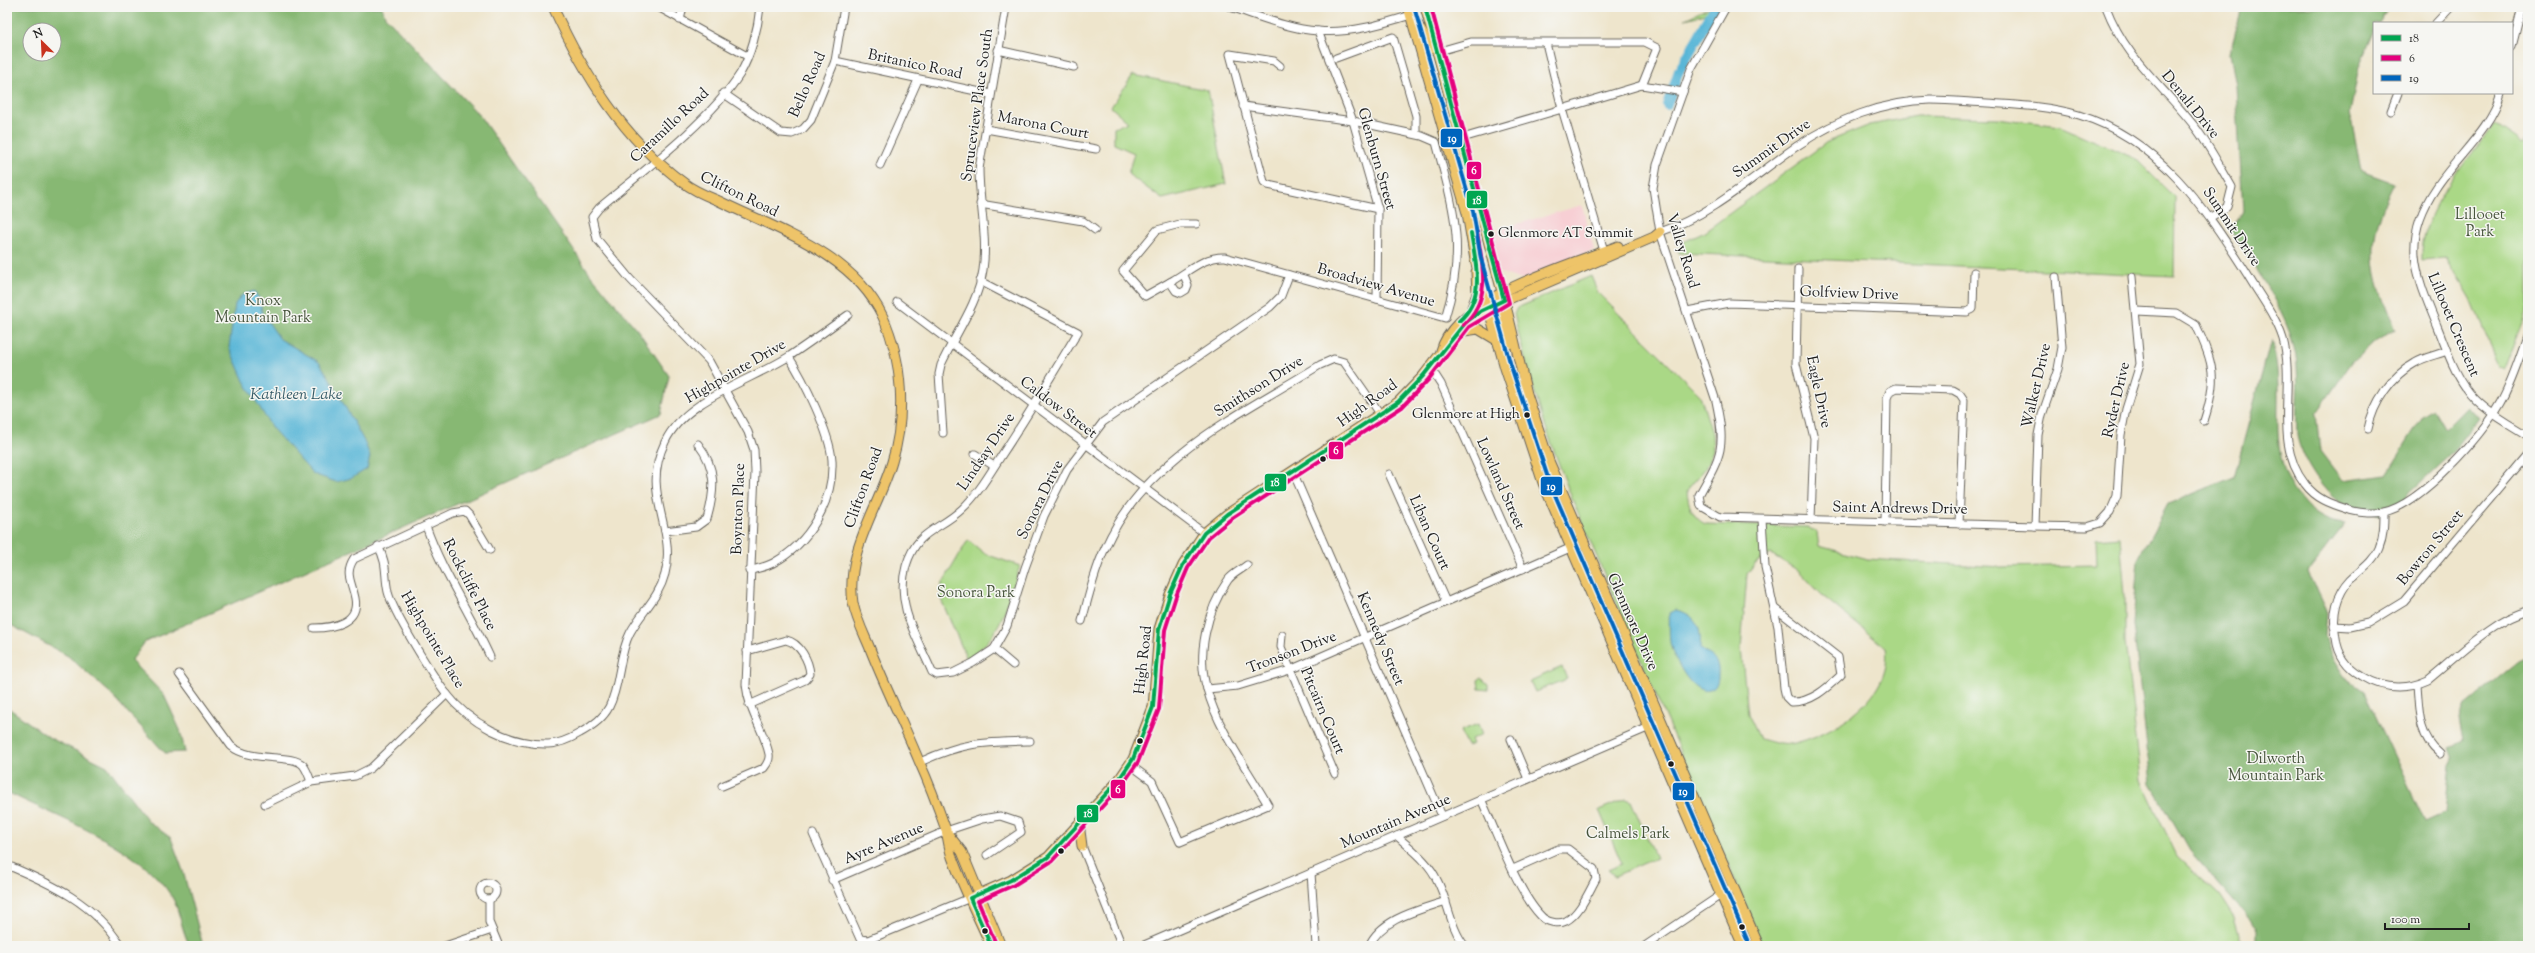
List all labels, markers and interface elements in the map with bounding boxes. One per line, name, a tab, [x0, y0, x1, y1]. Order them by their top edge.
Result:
north arrow	[22, 22, 62, 62]
legend	[2373, 22, 2513, 94]
text: N	[30, 25, 46, 43]
street label: Spruceview Place South	[957, 27, 999, 183]
text: 18	[2409, 30, 2419, 48]
street label: Britanico Road	[866, 45, 965, 85]
street label: Bello Road	[784, 48, 832, 121]
text: 6	[2409, 50, 2415, 68]
street label: Denali Drive	[2156, 66, 2224, 144]
text: 19	[2409, 70, 2419, 88]
street label: Caramillo Road	[626, 83, 715, 168]
street label: Glenburn Street	[1351, 106, 1401, 212]
street label: Marona Court	[996, 107, 1090, 145]
street label: Summit Drive	[1729, 114, 1815, 184]
line badge: 19	[1440, 128, 1463, 148]
text: 19	[1447, 131, 1457, 147]
line badge: 6	[1466, 161, 1482, 180]
text: 6	[1471, 163, 1477, 179]
street label: Clifton Road	[696, 167, 782, 223]
street label: Summit Drive	[2197, 183, 2265, 271]
line badge: 18	[1466, 190, 1488, 209]
text: 18	[1471, 193, 1482, 209]
park label: Lillooet Park	[2455, 205, 2505, 243]
street label: Valley Road	[1661, 211, 1704, 292]
place label: Glenmore AT Summit	[1498, 224, 1633, 244]
marker: Glenmore AT Summit	[1486, 229, 1496, 239]
street label: Broadview Avenue	[1315, 259, 1437, 313]
street label: Lillooet Crescent	[2422, 270, 2484, 380]
street label: Golfview Drive	[1799, 282, 1899, 306]
park label: Knox Mountain Park	[215, 291, 311, 329]
street label: Highpointe Drive	[682, 335, 790, 409]
street label: Walker Drive	[2017, 341, 2057, 431]
street label: Smithson Drive	[1210, 351, 1308, 423]
street label: Eagle Drive	[1800, 354, 1836, 430]
street label: Ryder Drive	[2098, 360, 2136, 440]
street label: Caldow Street	[1015, 372, 1101, 444]
street label: High Road	[1334, 375, 1403, 433]
water label: Kathleen Lake	[250, 384, 342, 407]
place label: Glenmore at High	[1412, 405, 1520, 425]
street label: Lindsay Drive	[953, 409, 1021, 495]
marker: Glenmore at High	[1522, 410, 1532, 420]
street label: Lowland Street	[1470, 435, 1530, 533]
line badge: 6	[1328, 441, 1344, 460]
text: 6	[1333, 443, 1339, 459]
street label: Clifton Road	[840, 444, 889, 531]
unlabelled marker	[1318, 454, 1328, 464]
street label: Sonora Drive	[1013, 457, 1069, 543]
street label: Boynton Place	[727, 463, 751, 555]
line badge: 18	[1264, 473, 1287, 492]
text: 18	[1269, 475, 1280, 491]
line badge: 19	[1540, 476, 1563, 496]
text: 19	[1546, 479, 1556, 495]
street label: Liban Court	[1403, 492, 1455, 574]
street label: Saint Andrews Drive	[1832, 497, 1968, 521]
street label: Bowron Street	[2393, 506, 2469, 590]
street label: Rockcliffe Place	[437, 536, 501, 634]
street label: Glenmore Drive	[1601, 570, 1663, 674]
park label: Sonora Park	[937, 583, 1015, 604]
street label: Highpointe Place	[395, 587, 469, 693]
street label: Kennedy Street	[1351, 589, 1409, 689]
street label: High Road	[1130, 624, 1158, 695]
street label: Tronson Drive	[1244, 626, 1340, 680]
street label: Pitcairn Court	[1294, 664, 1350, 758]
unlabelled marker	[1135, 736, 1145, 746]
park label: Dilworth Mountain Park	[2228, 749, 2324, 787]
unlabelled marker	[1666, 759, 1676, 769]
line badge: 6	[1110, 779, 1126, 799]
text: 6	[1115, 782, 1121, 798]
line badge: 19	[1672, 782, 1695, 801]
text: 19	[1678, 784, 1688, 800]
street label: Mountain Avenue	[1338, 789, 1454, 855]
line badge: 18	[1076, 804, 1099, 823]
text: 18	[1082, 806, 1093, 822]
street label: Ayre Avenue	[841, 818, 927, 870]
park label: Calmels Park	[1586, 824, 1670, 845]
unlabelled marker	[1056, 846, 1066, 856]
scale bar	[2385, 905, 2469, 931]
text: 100 m	[2391, 911, 2420, 929]
unlabelled marker	[1737, 922, 1747, 932]
unlabelled marker	[980, 926, 990, 936]

